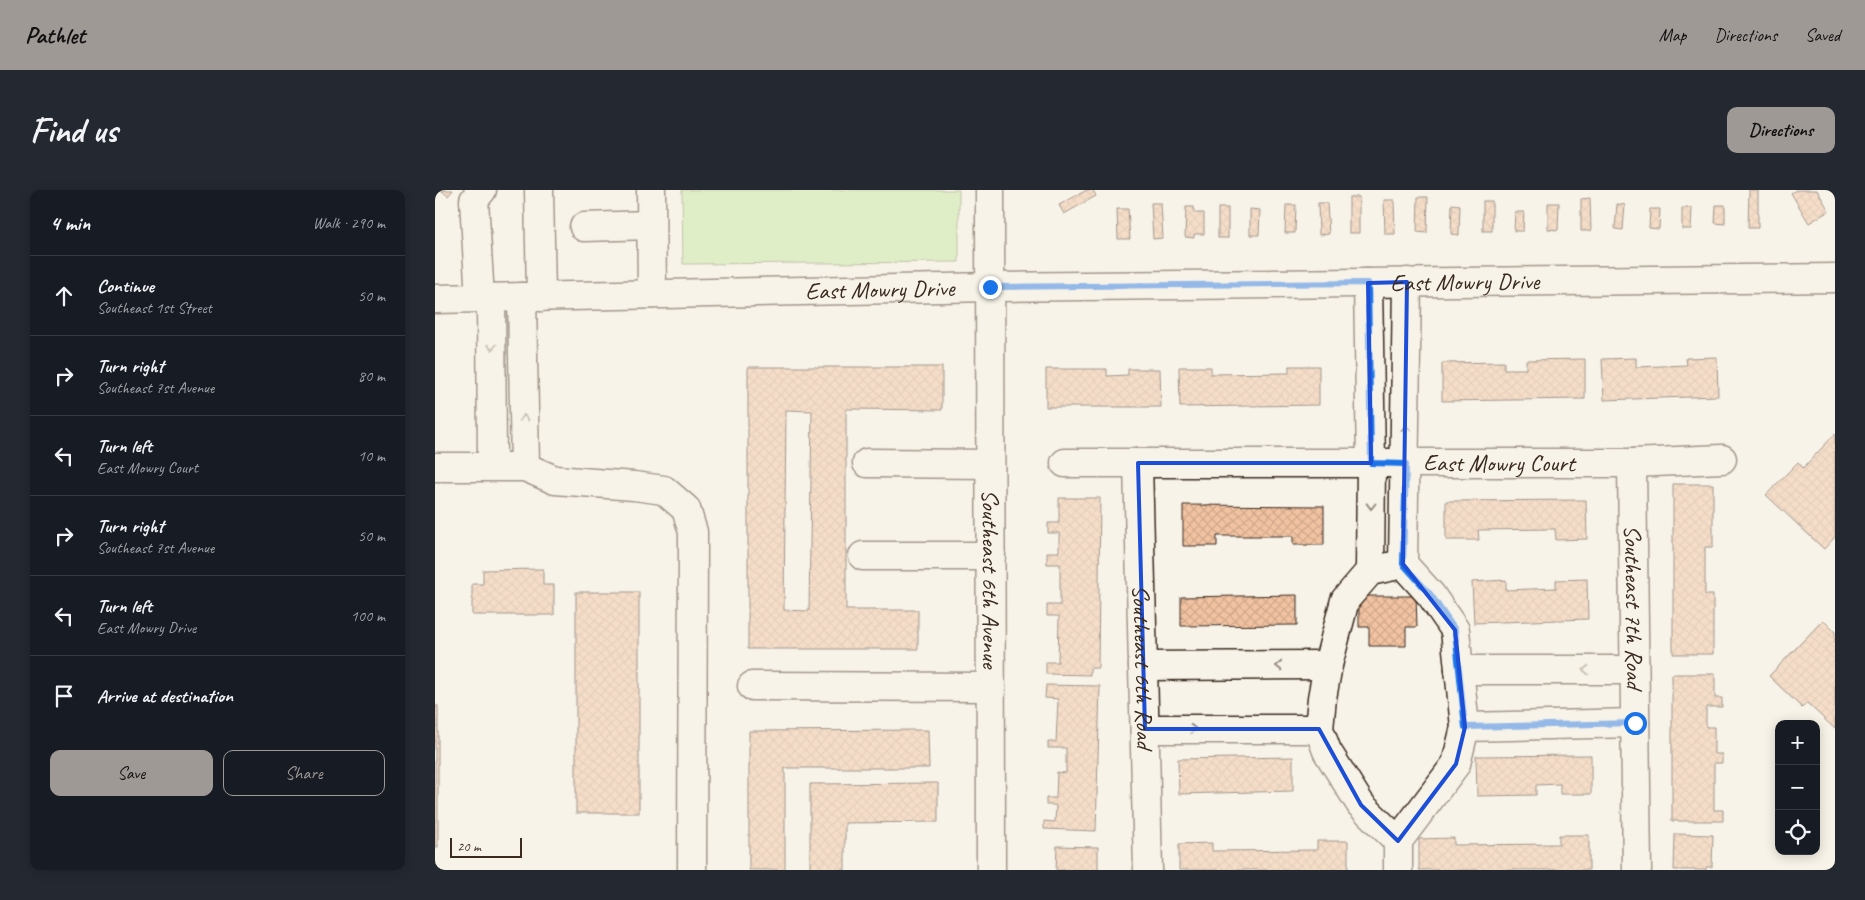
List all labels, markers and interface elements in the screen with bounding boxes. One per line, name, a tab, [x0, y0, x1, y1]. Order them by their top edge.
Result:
text: Pathlet	[25, 20, 85, 50]
text: Map	[1659, 24, 1686, 46]
text: Directions	[1714, 24, 1777, 46]
text: Saved	[1805, 24, 1840, 46]
button: Directions	[1727, 107, 1835, 153]
text: Find us	[30, 108, 117, 153]
text: 4 min	[50, 210, 90, 236]
text: Walk · 290 m	[313, 213, 385, 233]
street label: East Mowry Drive	[1390, 266, 1542, 298]
street label: East Mowry Drive	[805, 273, 957, 306]
text: Continue	[97, 274, 154, 298]
route end	[979, 276, 1002, 299]
icon: ahead	[50, 282, 78, 310]
text: 50 m	[358, 286, 385, 306]
text: Southeast 1st Street	[97, 298, 212, 318]
one-way arrow	[486, 343, 497, 351]
text: Turn right	[97, 354, 164, 378]
icon: right	[50, 362, 78, 390]
text: 80 m	[358, 366, 385, 386]
text: Southeast 7st Avenue	[97, 378, 214, 398]
one-way arrow	[519, 414, 529, 422]
one-way arrow	[1401, 424, 1411, 432]
text: Turn left	[97, 434, 152, 458]
icon: left	[50, 442, 78, 470]
text: 10 m	[358, 446, 385, 466]
street label: East Mowry Court	[1423, 448, 1577, 478]
text: East Mowry Court	[97, 458, 198, 478]
street label: Southeast 6th Avenue	[975, 490, 1006, 671]
one-way arrow	[1366, 503, 1376, 511]
text: Turn right	[97, 514, 164, 538]
icon: right	[50, 522, 78, 550]
street label: Southeast 7th Road	[1618, 525, 1650, 693]
text: 50 m	[358, 526, 385, 546]
text: Southeast 7st Avenue	[97, 538, 214, 558]
street label: Southeast 6th Road	[1126, 585, 1160, 753]
text: Turn left	[97, 594, 152, 618]
icon: left	[50, 602, 78, 630]
text: 100 m	[351, 606, 385, 626]
text: East Mowry Drive	[97, 618, 196, 638]
one-way arrow	[1275, 660, 1283, 671]
one-way arrow	[1582, 665, 1590, 675]
icon: arrive	[50, 682, 78, 710]
text: Arrive at destination	[97, 684, 233, 708]
route start	[1624, 712, 1647, 735]
map controls	[1775, 720, 1820, 855]
button: +	[1775, 720, 1820, 765]
one-way arrow	[1190, 724, 1198, 734]
button: Save	[50, 750, 213, 796]
button: Share	[223, 750, 385, 796]
button: −	[1775, 765, 1820, 810]
button: locate	[1775, 810, 1820, 855]
scale bar	[450, 835, 523, 858]
text: 20 m	[457, 838, 481, 855]

